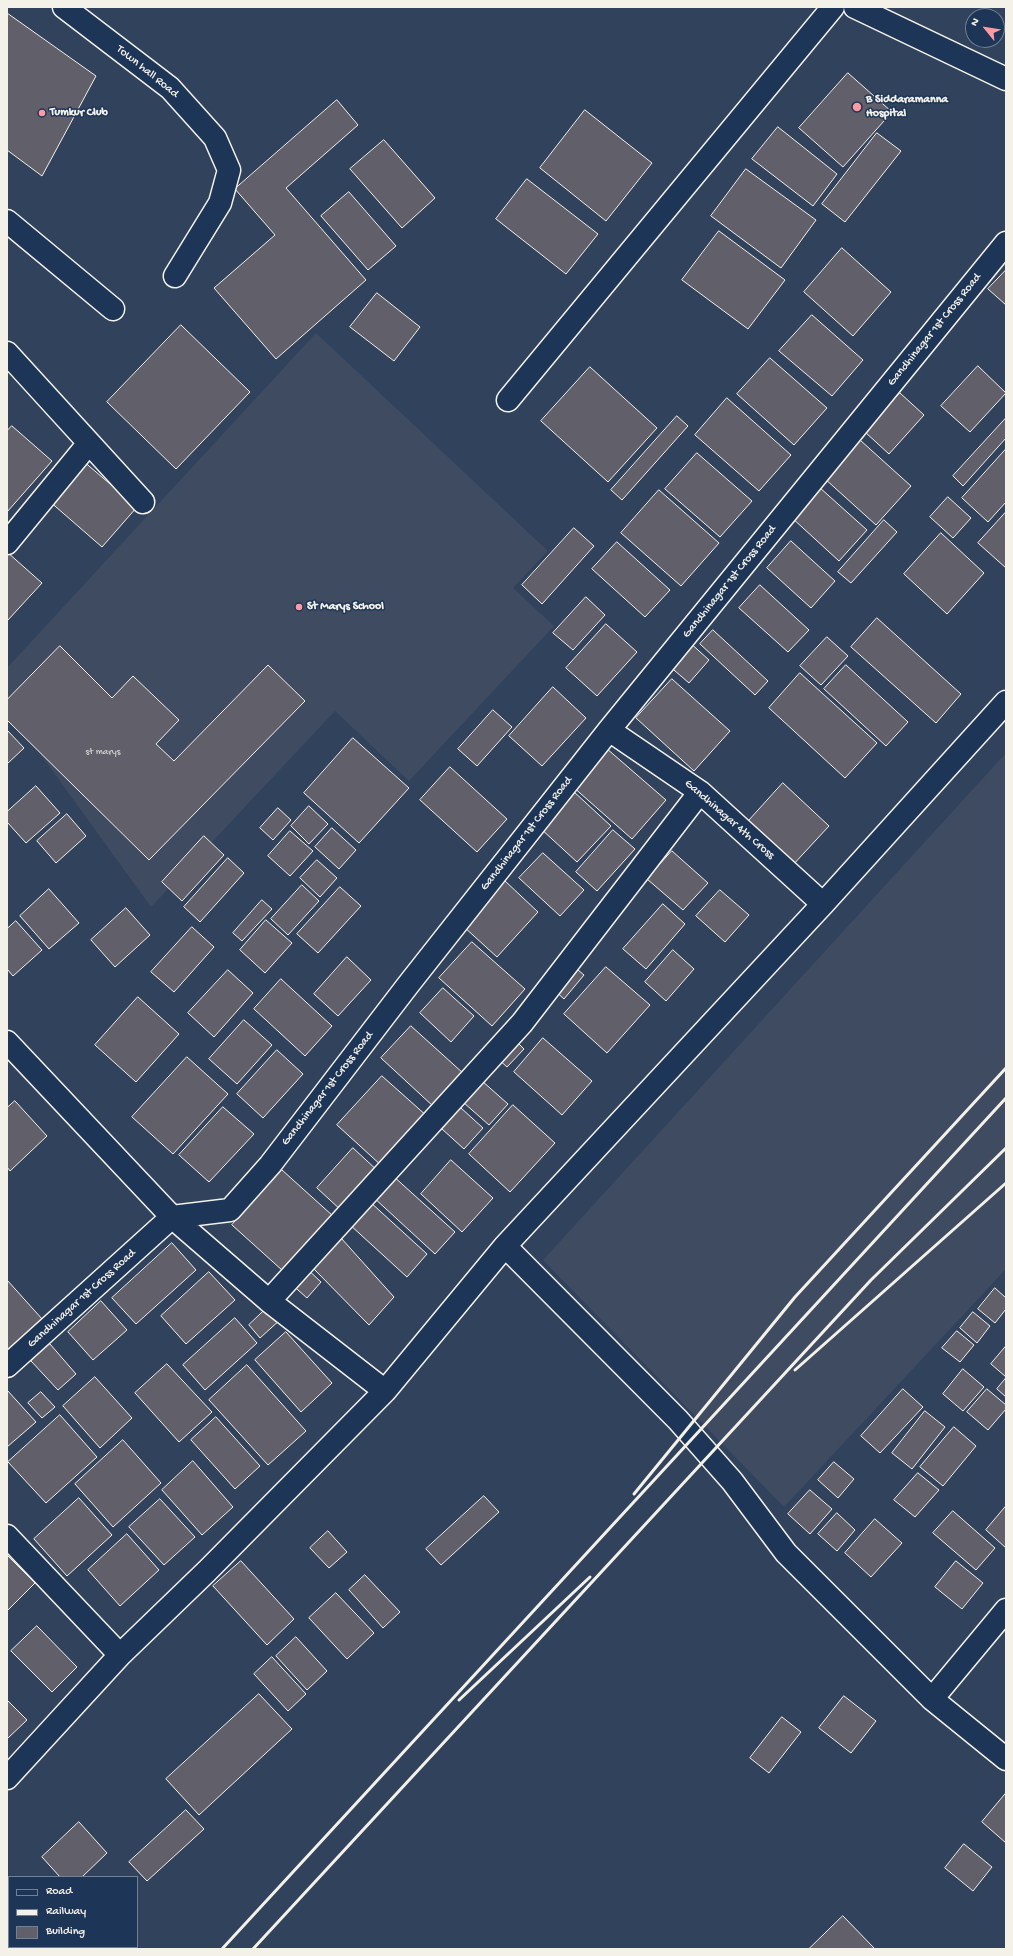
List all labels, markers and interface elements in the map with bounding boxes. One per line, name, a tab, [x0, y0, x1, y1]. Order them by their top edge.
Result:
north arrow	[965, 8, 1005, 48]
text: N	[968, 16, 982, 29]
street label: Town hall Road	[113, 42, 181, 102]
place label: B Siddaramanna Hospital	[866, 93, 948, 121]
marker: B Siddaramanna Hospital	[851, 101, 863, 113]
place label: Tumkur Club	[50, 106, 108, 120]
marker: Tumkur Club	[37, 108, 47, 118]
street label: Gandhinagar 1st Cross Road	[885, 271, 985, 389]
street label: Gandhinagar 1st Cross Road	[680, 523, 780, 641]
place label: St Marys School	[307, 600, 384, 614]
marker: St Marys School	[294, 602, 304, 612]
house number: st marys	[86, 746, 120, 758]
street label: Gandhinagar 1st Cross Road	[478, 774, 576, 894]
street label: Gandhinagar 4th Cross	[681, 777, 777, 863]
street label: Gandhinagar 1st Cross Road	[279, 1029, 377, 1149]
street label: Gandhinagar 1st Cross Road	[25, 1247, 139, 1351]
legend	[8, 1876, 138, 1948]
text: Road	[46, 1885, 72, 1899]
text: Railway	[46, 1905, 86, 1919]
text: Building	[46, 1925, 85, 1939]

